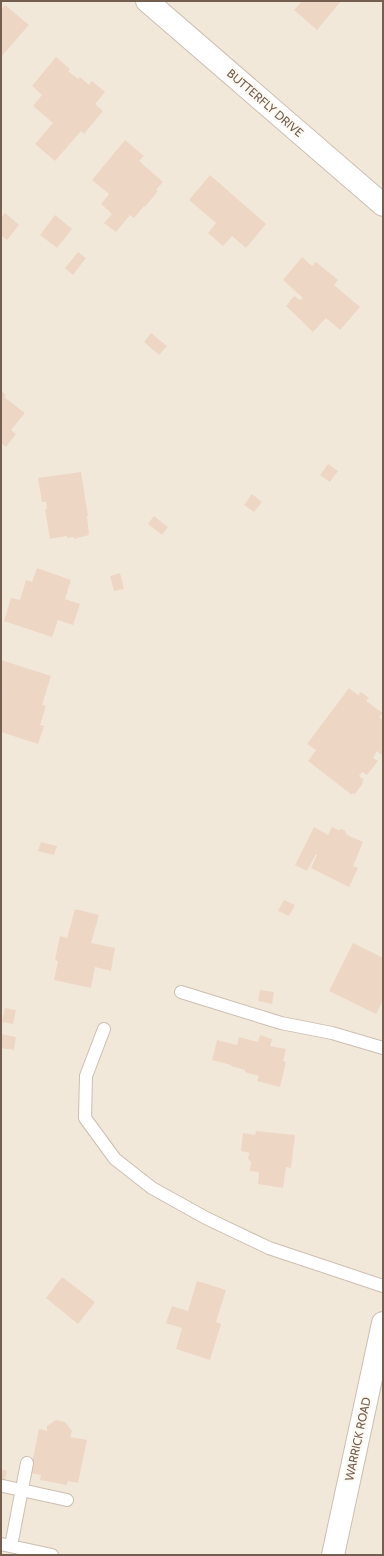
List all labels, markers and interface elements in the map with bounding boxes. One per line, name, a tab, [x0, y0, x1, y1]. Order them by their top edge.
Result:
street label: BUTTERFLY DRIVE	[224, 65, 307, 140]
street label: WARRICK ROAD	[341, 1395, 374, 1482]

